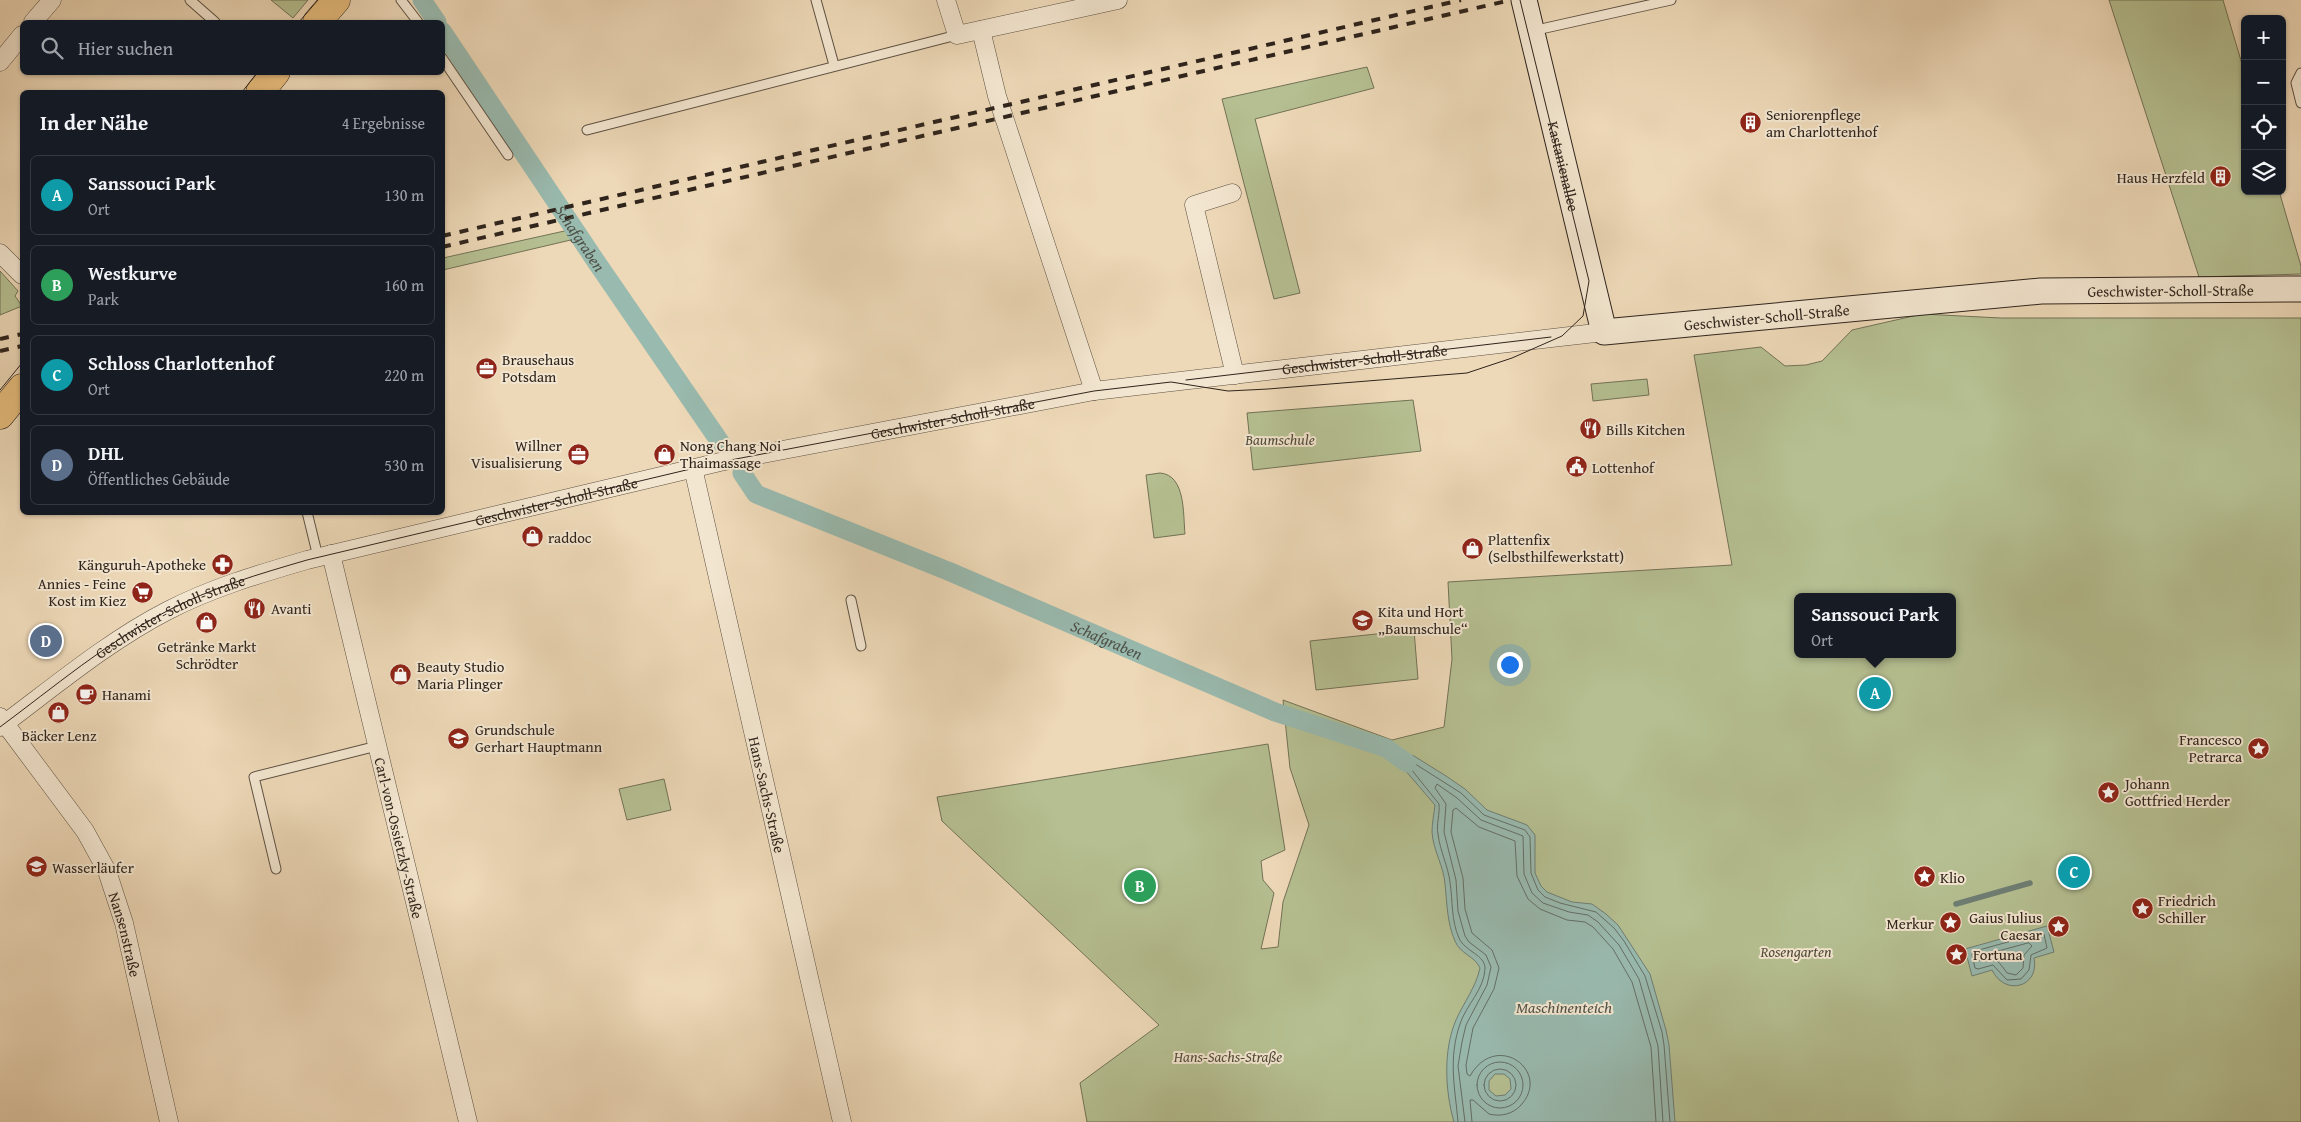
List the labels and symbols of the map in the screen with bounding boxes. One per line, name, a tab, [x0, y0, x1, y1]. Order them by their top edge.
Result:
place label: Seniorenpflege am Charlottenhof	[1766, 104, 1879, 142]
building icon: Seniorenpflege am Charlottenhof	[1738, 111, 1762, 135]
street label: Kastanienallee	[1543, 119, 1585, 213]
building icon: Haus Herzfeld	[2209, 165, 2233, 189]
place label: Haus Herzfeld	[2117, 167, 2205, 188]
water label: Schafgraben	[549, 200, 611, 276]
street label: Geschwister-Scholl-Straße	[2087, 279, 2254, 301]
street label: Geschwister-Scholl-Straße	[1683, 299, 1851, 335]
street label: Geschwister-Scholl-Straße	[1281, 339, 1449, 379]
place label: Brausehaus Potsdam	[502, 349, 574, 387]
office icon: Brausehaus Potsdam	[474, 356, 498, 380]
street label: Geschwister-Scholl-Straße	[869, 392, 1036, 444]
restaurant icon: Bills Kitchen	[1578, 417, 1602, 441]
place label: Bills Kitchen	[1606, 419, 1686, 440]
park label: Baumschule	[1244, 429, 1315, 450]
place label: Willner Visualisierung	[471, 435, 563, 473]
place label: Nong Chang Noi Thaimassage	[680, 435, 781, 473]
office icon: Willner Visualisierung	[566, 442, 590, 466]
shop icon: Nong Chang Noi Thaimassage	[652, 442, 676, 466]
public building icon: Lottenhof	[1564, 455, 1588, 479]
place label: Lottenhof	[1592, 457, 1656, 478]
street label: Geschwister-Scholl-Straße	[473, 471, 640, 530]
shop icon: raddoc	[520, 525, 544, 549]
place label: raddoc	[548, 527, 592, 548]
place label: Plattenfix (Selbsthilfewerkstatt)	[1488, 529, 1624, 567]
shop icon: Plattenfix (Selbsthilfewerkstatt)	[1460, 536, 1484, 560]
pharmacy icon: Känguruh-Apotheke	[210, 552, 234, 576]
place label: Känguruh-Apotheke	[78, 554, 206, 575]
street label: Geschwister-Scholl-Straße	[91, 569, 248, 663]
place label: Annies - Feine Kost im Kiez	[38, 573, 126, 611]
supermarket icon: Annies - Feine Kost im Kiez	[130, 580, 154, 604]
restaurant icon: Avanti	[243, 596, 267, 620]
place label: Avanti	[271, 598, 312, 619]
place label: Kita und Hort „Baumschule“	[1378, 601, 1468, 639]
school or university icon: Kita und Hort „Baumschule“	[1350, 608, 1374, 632]
shop icon: Getränke Markt Schrödter	[195, 611, 219, 635]
water label: Schafgraben	[1067, 613, 1146, 665]
pin: D	[30, 622, 62, 660]
place label: Getränke Markt Schrödter	[157, 636, 257, 674]
your location	[1497, 652, 1523, 678]
place label: Beauty Studio Maria Plinger	[417, 656, 505, 694]
shop icon: Beauty Studio Maria Plinger	[389, 663, 413, 687]
pin: A	[1859, 674, 1891, 712]
cafe icon: Hanami	[74, 682, 98, 706]
place label: Hanami	[102, 684, 151, 705]
shop icon: Bäcker Lenz	[47, 700, 71, 724]
place label: Grundschule Gerhart Hauptmann	[475, 719, 603, 757]
place label: Bäcker Lenz	[21, 725, 97, 746]
school or university icon: Grundschule Gerhart Hauptmann	[447, 726, 471, 750]
place label: Francesco Petrarca	[2179, 729, 2242, 767]
street label: Hans-Sachs-Straße	[744, 734, 791, 855]
place icon: Francesco Petrarca	[2246, 736, 2270, 760]
street label: Carl-von-Ossietzky-Straße	[370, 755, 429, 921]
place label: Johann Gottfried Herder	[2123, 773, 2230, 811]
place icon: Johann Gottfried Herder	[2097, 780, 2121, 804]
pin: C	[2058, 853, 2090, 891]
school or university icon: Wasserläufer	[24, 855, 48, 879]
place label: Wasserläufer	[52, 857, 134, 878]
place icon: Klio	[1912, 865, 1936, 889]
pin: B	[1124, 867, 1156, 905]
place label: Klio	[1940, 867, 1965, 888]
street label: Nansenstraße	[104, 889, 146, 979]
place label: Friedrich Schiller	[2158, 890, 2217, 928]
place icon: Friedrich Schiller	[2130, 897, 2154, 921]
place label: Gaius Iulius Caesar	[1969, 907, 2042, 945]
place icon: Merkur	[1938, 911, 1962, 935]
place label: Merkur	[1887, 913, 1934, 934]
place icon: Gaius Iulius Caesar	[2046, 914, 2070, 938]
park label: Rosengarten	[1759, 941, 1832, 962]
place icon: Fortuna	[1945, 942, 1969, 966]
place label: Fortuna	[1973, 944, 2023, 965]
water label: Maschinenteich	[1516, 995, 1612, 1019]
park label: Hans-Sachs-Straße	[1173, 1046, 1282, 1067]

